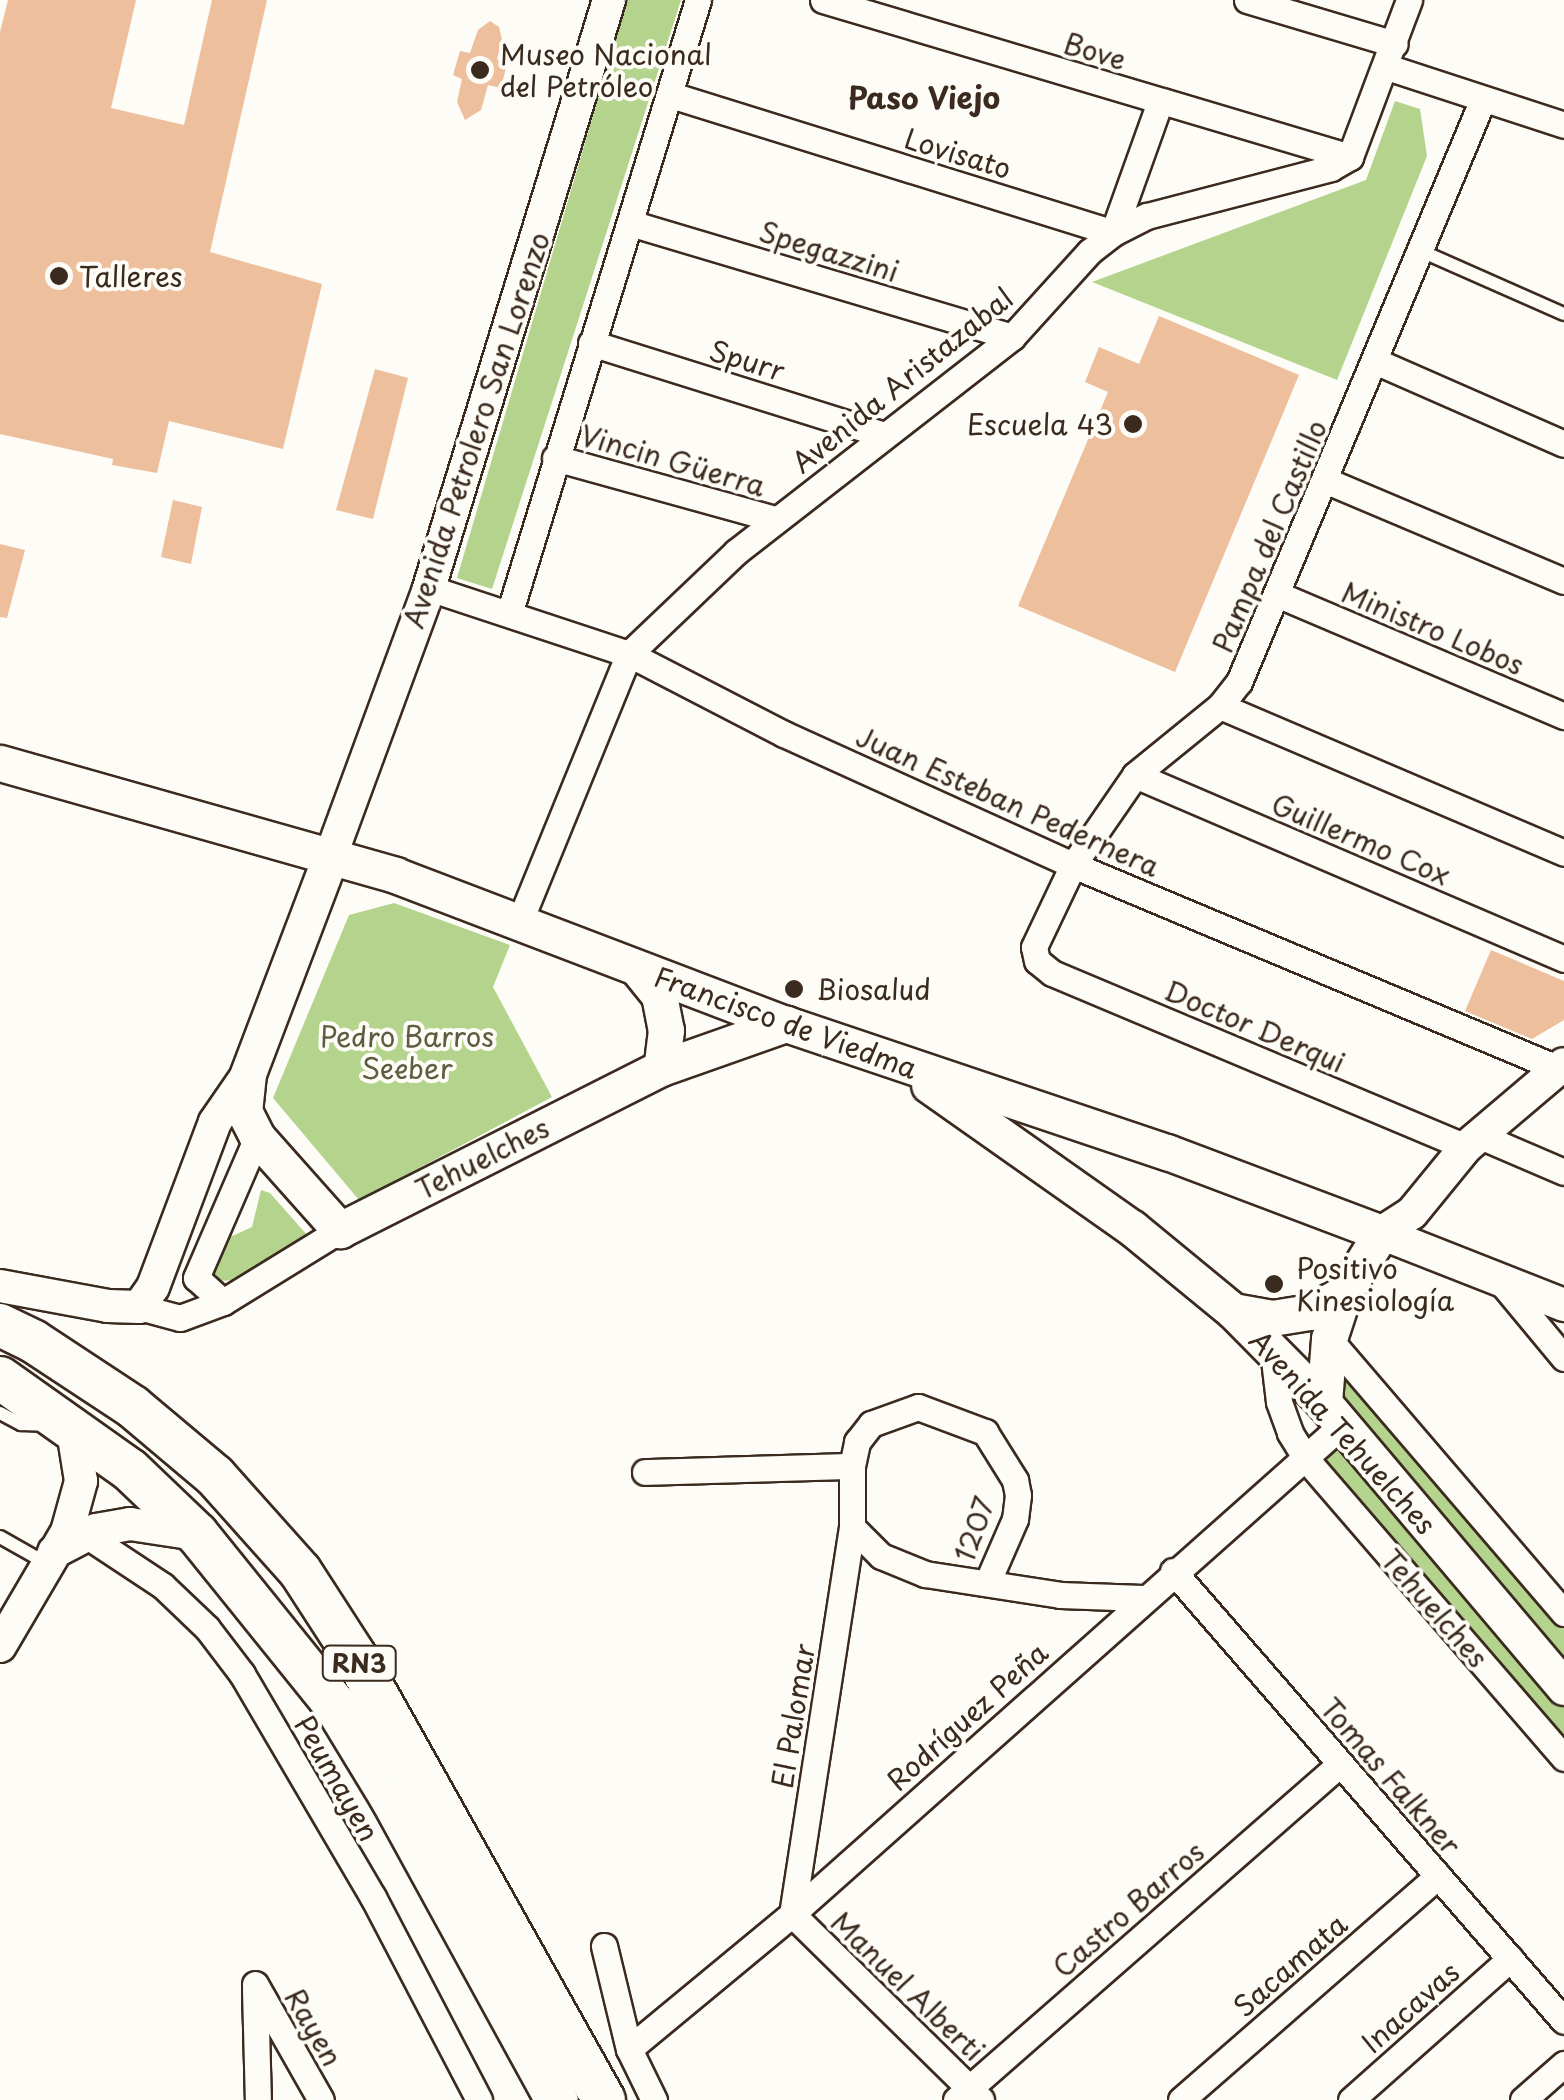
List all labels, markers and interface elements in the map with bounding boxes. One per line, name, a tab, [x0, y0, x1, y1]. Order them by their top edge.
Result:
street label: Bove	[1060, 26, 1130, 76]
place label: Museo Nacional del Petróleo	[500, 37, 713, 103]
marker: Museo Nacional del Petróleo	[469, 59, 491, 81]
district label: Paso Viejo	[847, 79, 1001, 115]
street label: Lovisato	[901, 121, 1015, 185]
street label: Spegazzini	[755, 214, 903, 288]
street label: Avenida Petrolero San Lorenzo	[397, 230, 555, 630]
place label: Talleres	[79, 259, 182, 293]
marker: Talleres	[48, 265, 70, 287]
street label: Avenida Aristazabal	[786, 281, 1018, 479]
street label: Spurr	[705, 333, 789, 387]
place label: Escuela 43	[967, 407, 1113, 441]
marker: Escuela 43	[1122, 413, 1144, 435]
street label: Pampa del Castillo	[1205, 414, 1333, 658]
street label: Vincin Güerra	[578, 418, 768, 502]
street label: Ministro Lobos	[1336, 574, 1530, 682]
street label: Juan Esteban Pedernera	[852, 719, 1164, 883]
street label: Guillermo Cox	[1266, 786, 1456, 892]
street label: Francisco de Viedma	[650, 959, 922, 1085]
place label: Biosalud	[816, 972, 931, 1006]
street label: Doctor Derqui	[1159, 973, 1351, 1079]
marker: Biosalud	[781, 976, 807, 1002]
park label: Pedro Barros Seeber	[320, 1019, 494, 1085]
street label: Tehuelches	[410, 1110, 554, 1206]
place label: Positivo Kinesiología	[1296, 1251, 1454, 1317]
marker: Positivo Kinesiología	[1261, 1271, 1287, 1297]
street label: Avenida Tehuelches	[1243, 1324, 1443, 1540]
street label: 1207	[947, 1492, 1001, 1566]
street label: Tehuelches	[1375, 1542, 1495, 1674]
street label: Rodríguez Peña	[879, 1635, 1055, 1797]
street label: El Palomar	[765, 1641, 821, 1791]
road number: RN3	[322, 1643, 396, 1683]
street label: Tomas Falkner	[1314, 1691, 1468, 1861]
street label: Peumayen	[288, 1709, 386, 1847]
street label: Castro Barros	[1045, 1834, 1211, 1984]
street label: Manuel Alberti	[823, 1904, 993, 2068]
street label: Sacamata	[1226, 1907, 1354, 2023]
street label: Inacavas	[1354, 1955, 1466, 2059]
street label: Rayen	[278, 1982, 350, 2072]

